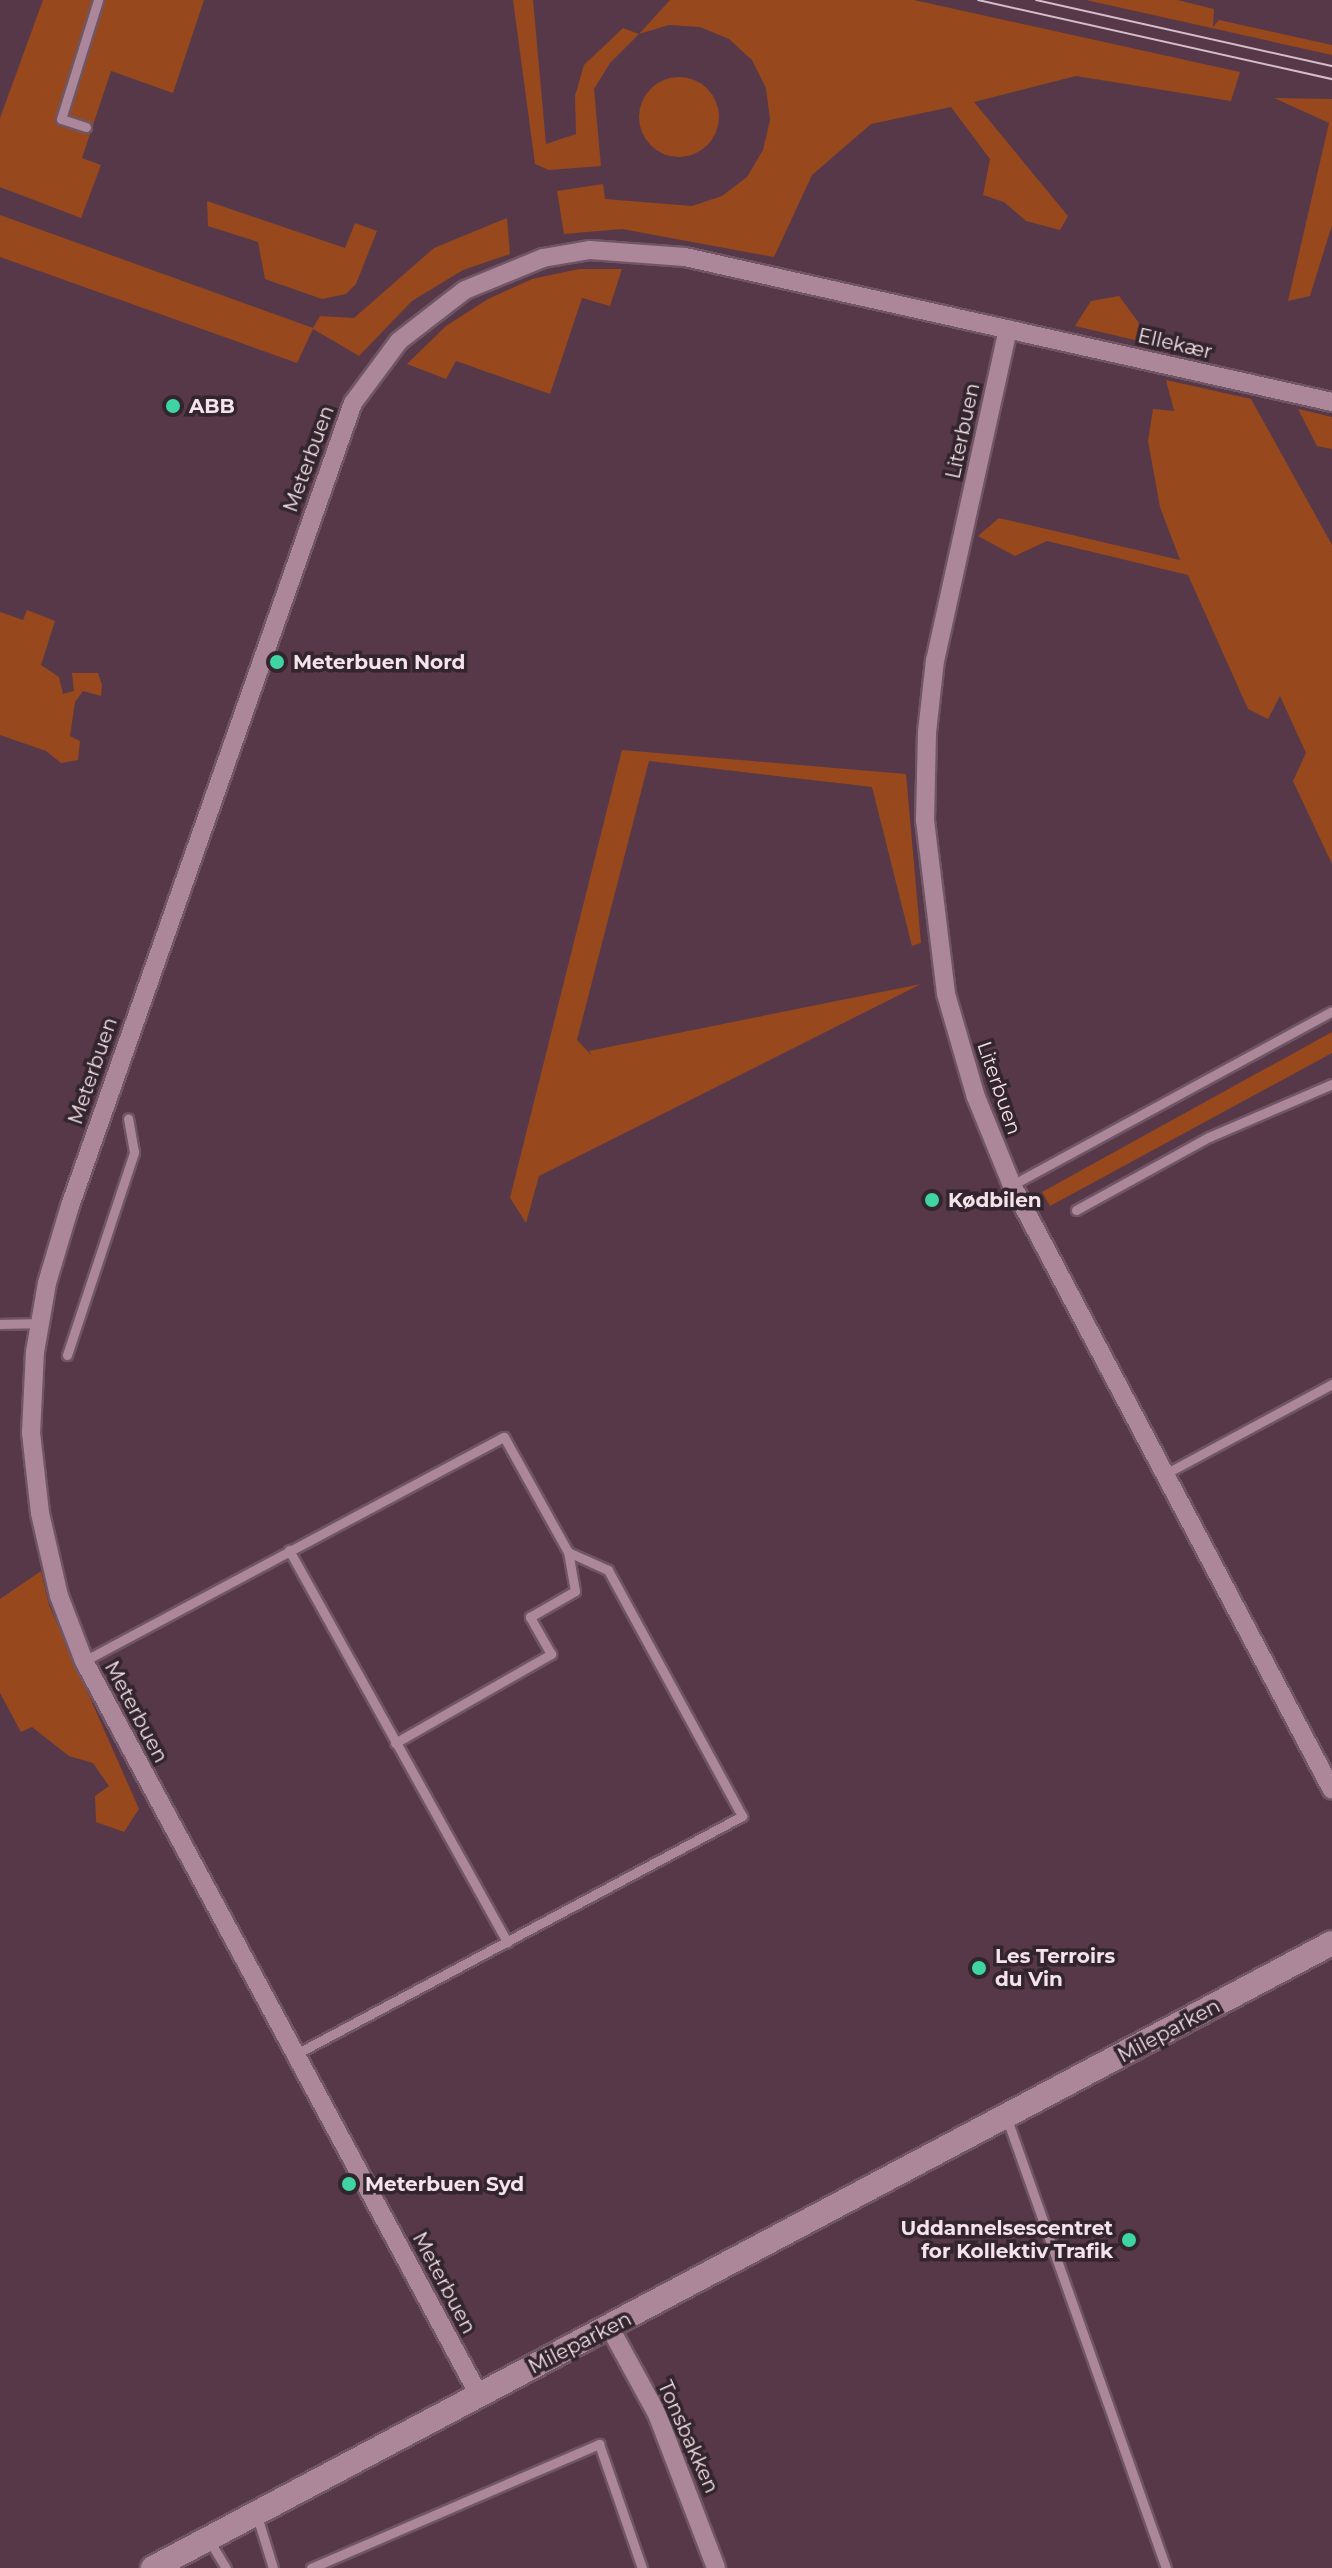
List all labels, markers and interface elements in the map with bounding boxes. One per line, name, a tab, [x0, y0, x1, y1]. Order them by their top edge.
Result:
street label: Ellekær	[1135, 324, 1215, 364]
street label: Literbuen	[941, 381, 985, 481]
place label: ABB	[189, 394, 235, 418]
marker: ABB	[164, 397, 182, 415]
street label: Meterbuen	[279, 403, 339, 515]
place label: Meterbuen Nord	[293, 650, 465, 674]
marker: Meterbuen Nord	[268, 653, 286, 671]
street label: Meterbuen	[64, 1014, 122, 1128]
street label: Literbuen	[972, 1038, 1026, 1138]
place label: Kødbilen	[948, 1188, 1042, 1212]
marker: Kødbilen	[923, 1191, 941, 1209]
street label: Meterbuen	[99, 1657, 173, 1767]
place label: Les Terroirs du Vin	[995, 1944, 1115, 1991]
marker: Les Terroirs du Vin	[970, 1959, 988, 1977]
street label: Mileparken	[1114, 1994, 1224, 2068]
place label: Meterbuen Syd	[365, 2172, 524, 2196]
marker: Meterbuen Syd	[340, 2175, 358, 2193]
place label: Uddannelsescentret for Kollektiv Trafik	[900, 2216, 1113, 2263]
street label: Meterbuen	[407, 2228, 481, 2338]
marker: Uddannelsescentret for Kollektiv Trafik	[1120, 2231, 1138, 2249]
street label: Mileparken	[525, 2307, 635, 2379]
street label: Tonsbakken	[653, 2377, 723, 2497]

